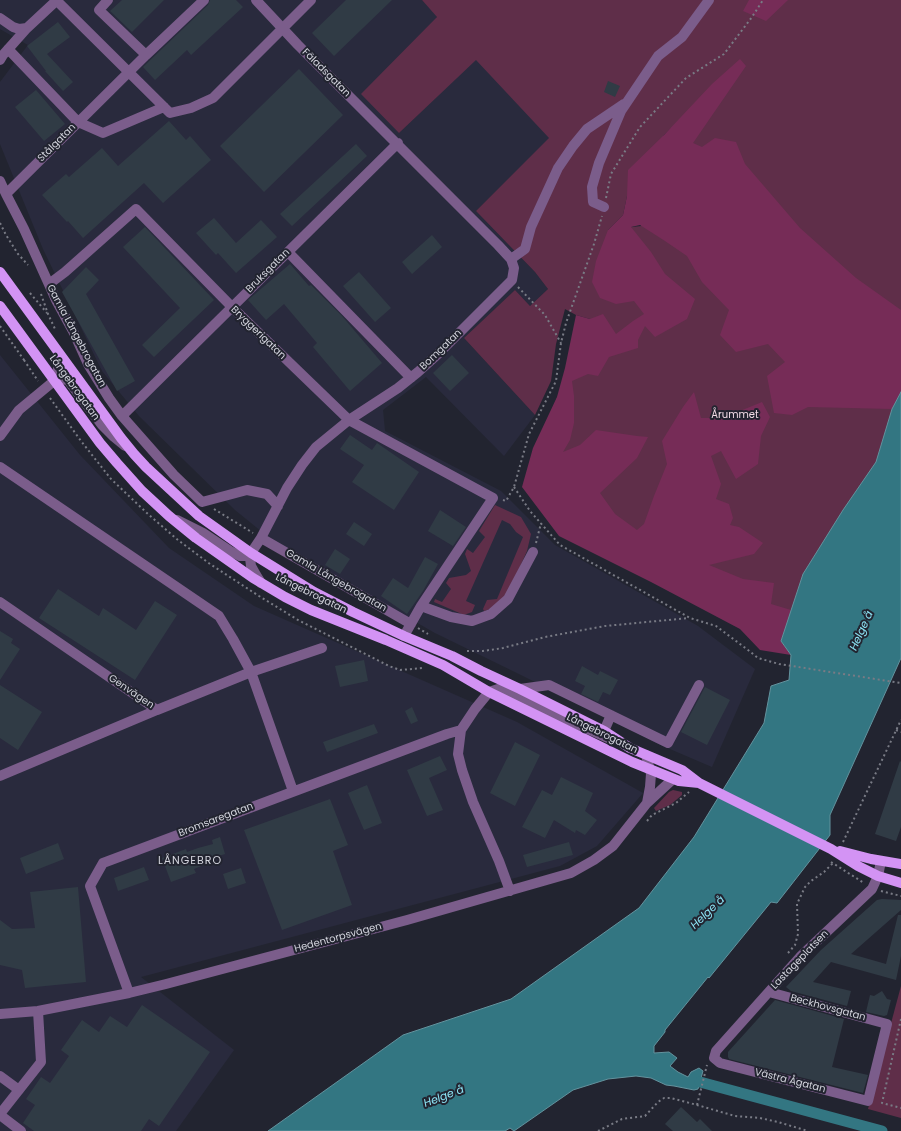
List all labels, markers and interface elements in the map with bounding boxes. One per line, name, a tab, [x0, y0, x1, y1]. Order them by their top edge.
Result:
street label: Fäladsgatan	[299, 46, 353, 100]
street label: Stålgatan	[35, 121, 79, 165]
street label: Bruksgatan	[244, 247, 292, 295]
street label: Gamla Långebrogatan	[44, 283, 108, 389]
street label: Bryggerigatan	[228, 304, 288, 362]
street label: Bomgatan	[418, 327, 464, 373]
street label: Långebrogatan	[46, 353, 102, 423]
park label: Årummet	[711, 409, 759, 421]
street label: Gamla Långebrogatan	[283, 547, 389, 615]
street label: Långebrogatan	[273, 572, 349, 616]
water label: Helge å	[847, 609, 877, 653]
street label: Genvägen	[106, 672, 156, 712]
street label: Långebrogatan	[564, 712, 640, 756]
street label: Bromsaregatan	[177, 800, 255, 840]
district label: LÅNGEBRO	[158, 854, 222, 868]
water label: Helge å	[688, 894, 728, 932]
street label: Hedentorpsvägen	[293, 921, 383, 955]
street label: Lastageplatsen	[769, 928, 831, 992]
street label: Beckhovsgatan	[789, 992, 867, 1024]
street label: Västra Ågatan	[753, 1066, 827, 1096]
water label: Helge å	[422, 1083, 466, 1111]

